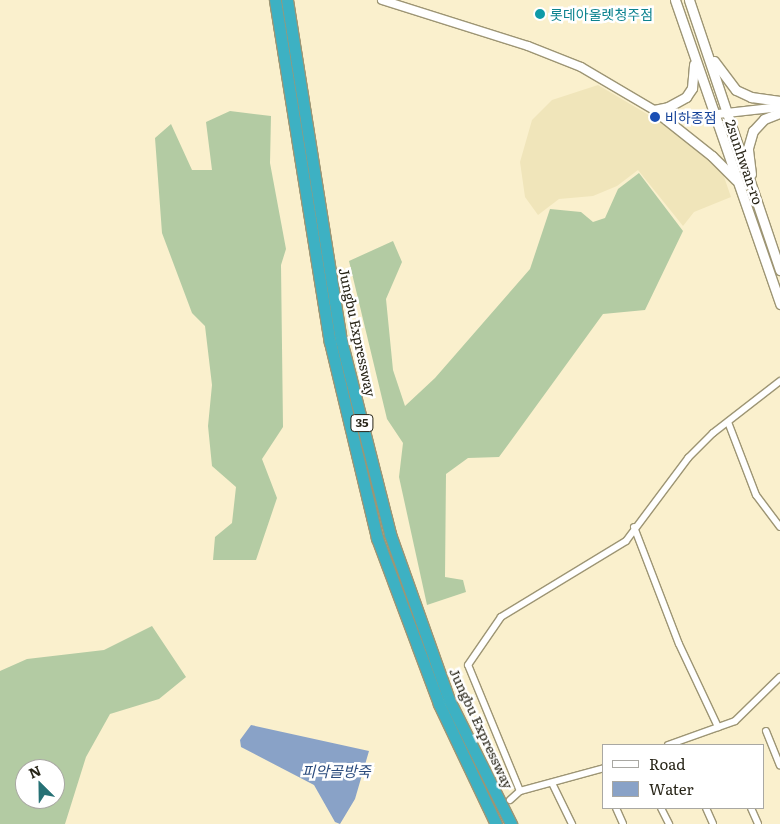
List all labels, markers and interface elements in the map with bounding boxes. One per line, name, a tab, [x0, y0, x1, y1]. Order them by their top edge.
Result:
place label: 롯데아울렛청주점	[550, 6, 653, 22]
marker: 롯데아울렛청주점	[534, 8, 546, 20]
place label: 비하종점	[665, 109, 717, 125]
marker: 비하종점	[649, 111, 661, 123]
street label: 2sunhwan-ro	[723, 117, 767, 207]
street label: Jungbu Expressway	[336, 266, 380, 398]
road number: 35	[350, 413, 374, 432]
street label: Jungbu Expressway	[447, 665, 517, 791]
legend	[602, 744, 765, 809]
text: Road	[649, 752, 685, 775]
north arrow	[15, 759, 65, 809]
text: N	[25, 760, 44, 783]
water label: 피악골방죽	[302, 762, 370, 780]
text: Water	[649, 777, 694, 800]

